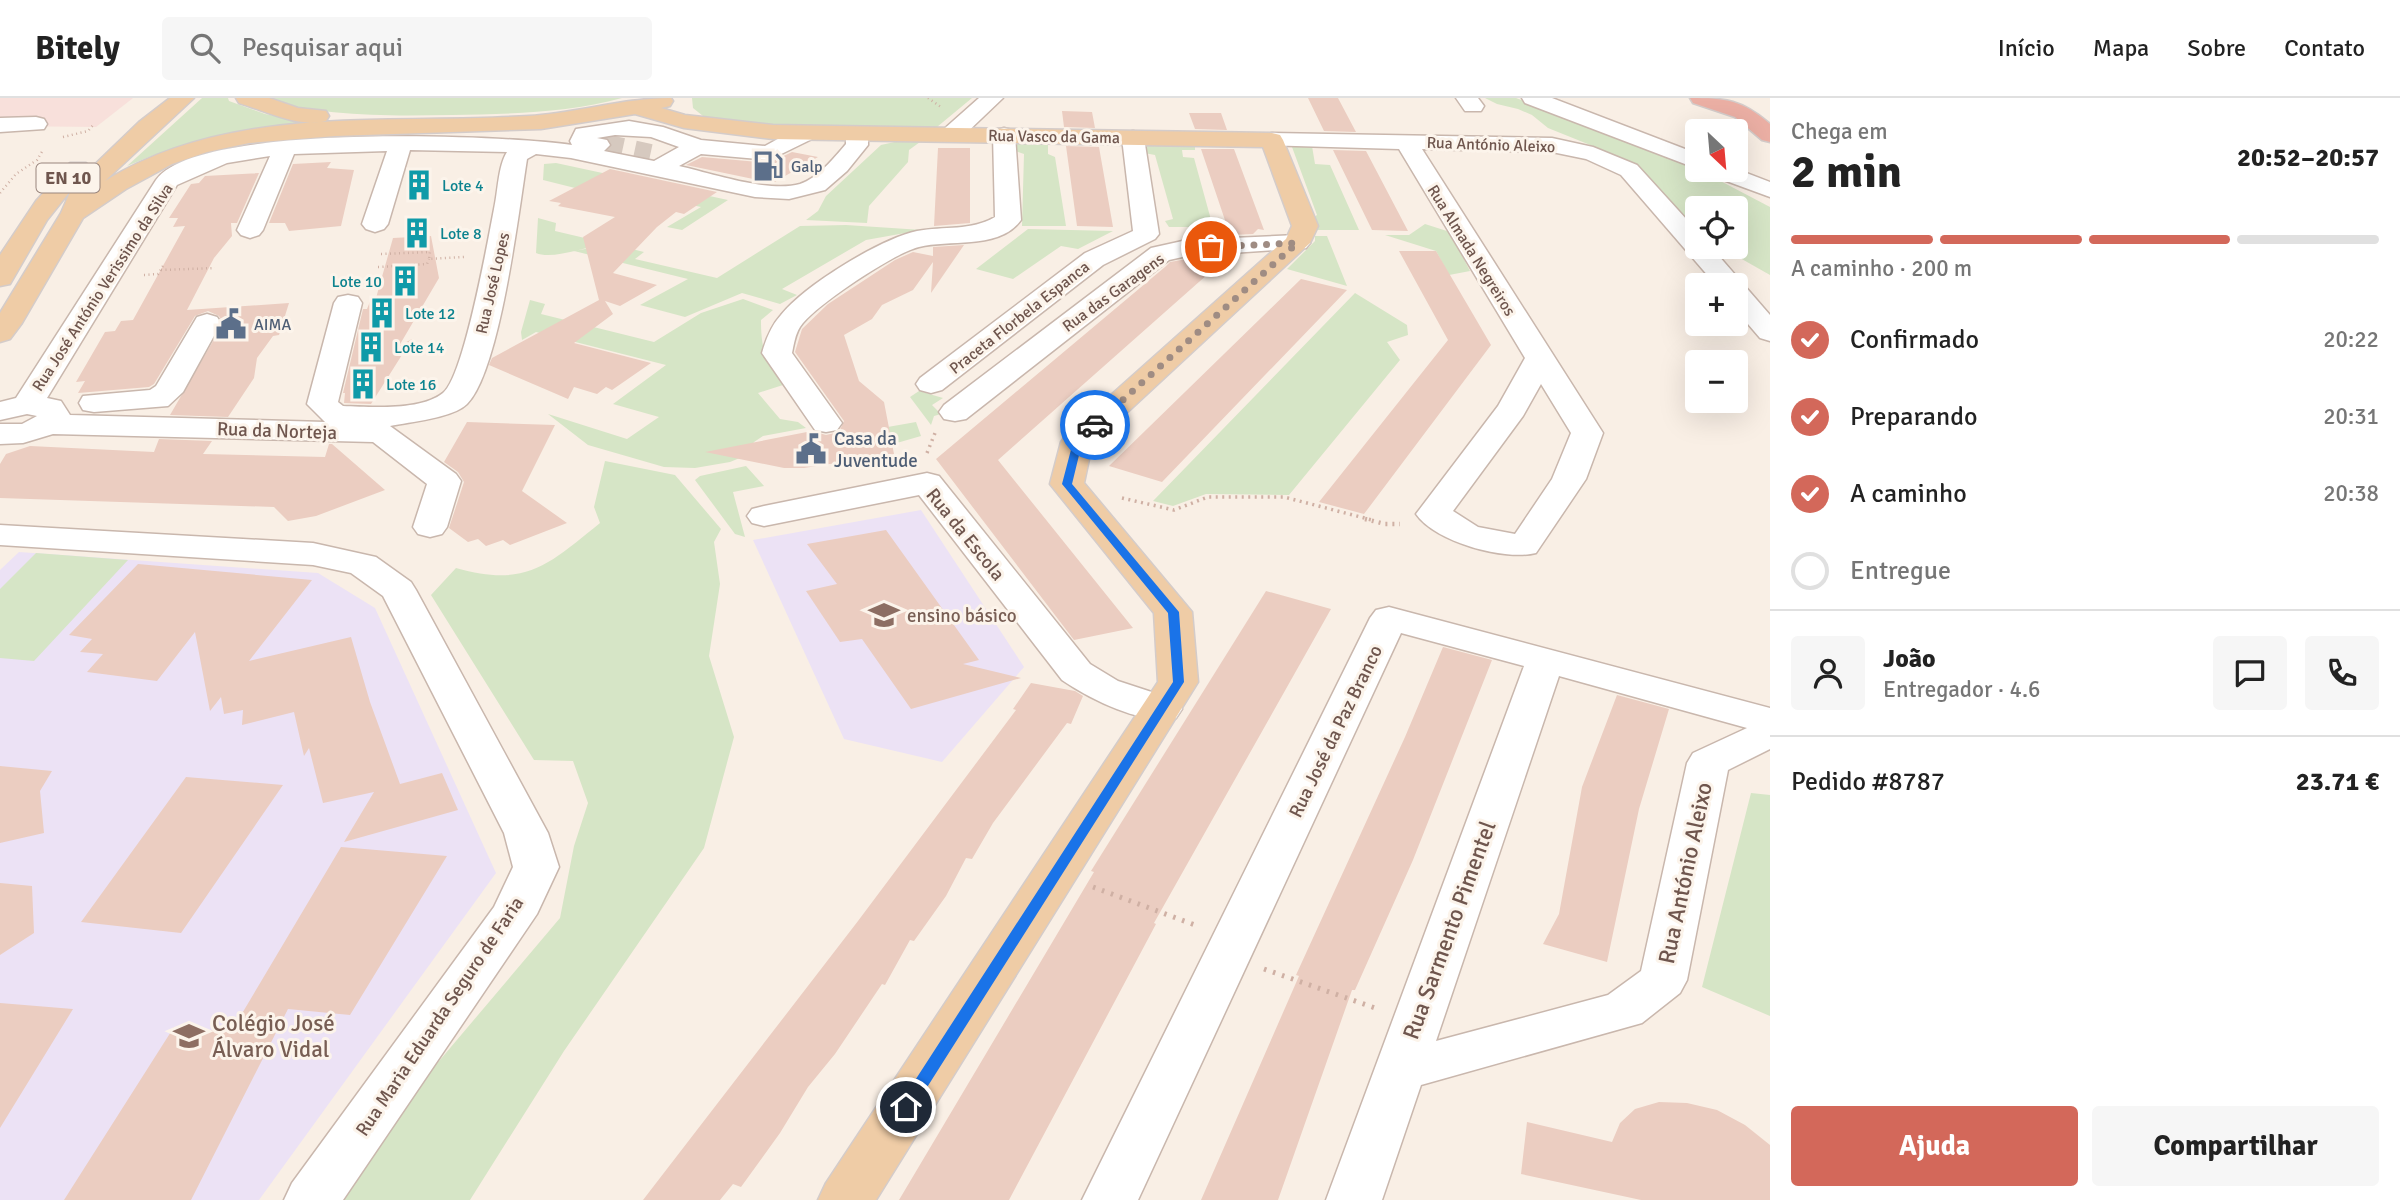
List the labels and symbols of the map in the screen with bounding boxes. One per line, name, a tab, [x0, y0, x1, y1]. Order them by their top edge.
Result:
north arrow	[1685, 119, 1748, 182]
street label: Rua Vasco da Gama	[988, 126, 1120, 148]
street label: Rua António Aleixo	[1426, 133, 1556, 157]
fuel station icon: Galp	[751, 149, 785, 183]
place label: Galp	[791, 157, 823, 177]
road number: EN 10	[36, 164, 100, 192]
building icon: Lote 4	[402, 168, 436, 202]
place label: Lote 4	[442, 176, 484, 196]
street label: Rua José António Verissimo da Silva	[28, 180, 178, 395]
street label: Rua Almada Negreiros	[1423, 181, 1520, 320]
building icon: Lote 8	[400, 216, 434, 250]
pin	[1181, 217, 1241, 277]
place label: Lote 8	[440, 224, 482, 244]
street label: Rua José Lopes	[472, 231, 514, 336]
street label: Rua das Garagens	[1059, 249, 1168, 337]
street label: Praceta Florbela Espanca	[946, 257, 1094, 379]
building icon: Lote 10	[388, 264, 422, 298]
place label: Lote 10	[332, 272, 382, 292]
building icon: Lote 12	[365, 296, 399, 330]
place label: Lote 12	[405, 304, 455, 324]
public building icon: AIMA	[214, 307, 248, 341]
place label: AIMA	[254, 315, 291, 335]
building icon: Lote 14	[354, 330, 388, 364]
place label: Lote 14	[394, 338, 445, 358]
building icon: Lote 16	[346, 367, 380, 401]
place label: Lote 16	[386, 375, 436, 395]
courier	[1060, 390, 1130, 460]
street label: Rua da Norteja	[216, 417, 337, 445]
place label: Casa da Juventude	[834, 427, 918, 473]
public building icon: Casa da Juventude	[794, 432, 828, 466]
street label: Rua da Escola	[921, 484, 1010, 586]
school or university icon: ensino básico	[867, 598, 901, 632]
place label: ensino básico	[907, 604, 1017, 628]
street label: Rua José da Paz Branco	[1284, 641, 1388, 822]
street label: Rua António Aleixo	[1652, 780, 1719, 967]
street label: Rua Sarmento Pimentel	[1396, 817, 1503, 1043]
street label: Rua Maria Eduarda Seguro de Faria	[351, 892, 529, 1141]
place label: Colégio José Álvaro Vidal	[212, 1009, 335, 1064]
school or university icon: Colégio José Álvaro Vidal	[172, 1019, 206, 1053]
pin	[876, 1077, 936, 1137]

